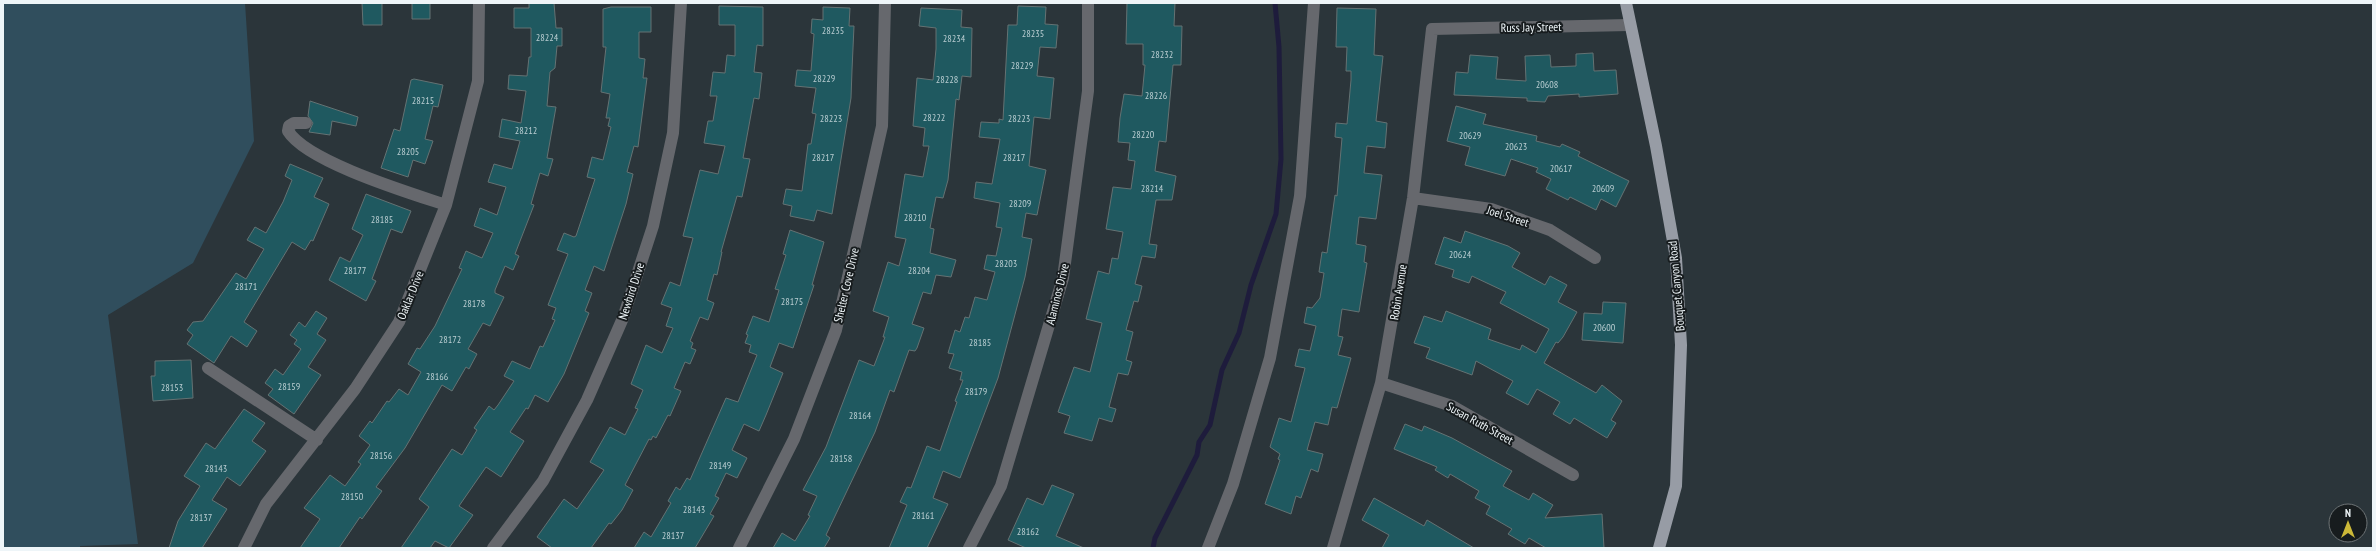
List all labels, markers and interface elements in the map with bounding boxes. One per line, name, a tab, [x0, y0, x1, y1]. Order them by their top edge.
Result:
street label: Russ Jay Street	[1500, 19, 1562, 35]
house number: 28235	[822, 24, 844, 37]
house number: 28235	[1022, 27, 1044, 40]
house number: 28224	[536, 31, 559, 44]
house number: 28234	[943, 32, 966, 45]
house number: 28232	[1151, 48, 1173, 61]
house number: 28229	[1011, 59, 1033, 72]
house number: 28229	[813, 72, 835, 85]
house number: 28228	[936, 73, 958, 86]
house number: 20608	[1536, 78, 1558, 91]
house number: 28226	[1145, 89, 1168, 102]
house number: 28215	[412, 94, 434, 107]
house number: 28222	[923, 111, 945, 124]
house number: 28223	[820, 112, 842, 125]
house number: 28223	[1008, 112, 1030, 125]
house number: 28212	[515, 124, 537, 137]
house number: 28220	[1132, 128, 1155, 141]
house number: 20629	[1459, 129, 1481, 142]
house number: 20623	[1505, 140, 1527, 153]
house number: 28205	[397, 145, 419, 158]
house number: 28217	[812, 151, 834, 164]
house number: 28217	[1003, 151, 1025, 164]
house number: 20617	[1550, 162, 1572, 175]
house number: 28214	[1141, 182, 1164, 195]
house number: 20609	[1592, 182, 1614, 195]
house number: 28209	[1009, 197, 1031, 210]
street label: Joel Street	[1484, 202, 1532, 230]
house number: 28210	[904, 211, 927, 224]
house number: 28185	[371, 213, 393, 226]
street label: Bouquet Canyon Road	[1665, 240, 1687, 332]
street label: Shelter Cove Drive	[830, 246, 862, 324]
house number: 20624	[1449, 248, 1472, 261]
house number: 28203	[995, 257, 1017, 270]
street label: Newbird Drive	[615, 261, 647, 321]
street label: Alaminos Drive	[1042, 262, 1072, 326]
street label: Robin Avenue	[1386, 263, 1410, 321]
house number: 28177	[344, 264, 366, 277]
house number: 28204	[908, 264, 931, 277]
street label: Oaklar Drive	[393, 268, 427, 322]
house number: 28171	[235, 280, 257, 293]
house number: 28175	[781, 295, 803, 308]
house number: 28178	[463, 297, 485, 310]
house number: 20600	[1593, 321, 1616, 334]
house number: 28172	[439, 333, 461, 346]
house number: 28185	[969, 336, 991, 349]
house number: 28166	[426, 370, 449, 383]
house number: 28159	[278, 380, 300, 393]
house number: 28153	[161, 381, 183, 394]
house number: 28179	[965, 385, 987, 398]
street label: Susan Ruth Street	[1444, 399, 1517, 448]
house number: 28164	[849, 409, 872, 422]
house number: 28156	[370, 449, 393, 462]
house number: 28158	[830, 452, 852, 465]
house number: 28149	[709, 459, 731, 472]
house number: 28143	[205, 462, 227, 475]
house number: 28150	[341, 490, 364, 503]
house number: 28143	[683, 503, 705, 516]
north arrow	[2328, 503, 2368, 543]
text: N	[2345, 506, 2351, 520]
house number: 28161	[912, 509, 934, 522]
house number: 28137	[190, 511, 212, 524]
house number: 28162	[1017, 525, 1039, 538]
house number: 28137	[662, 529, 684, 542]

